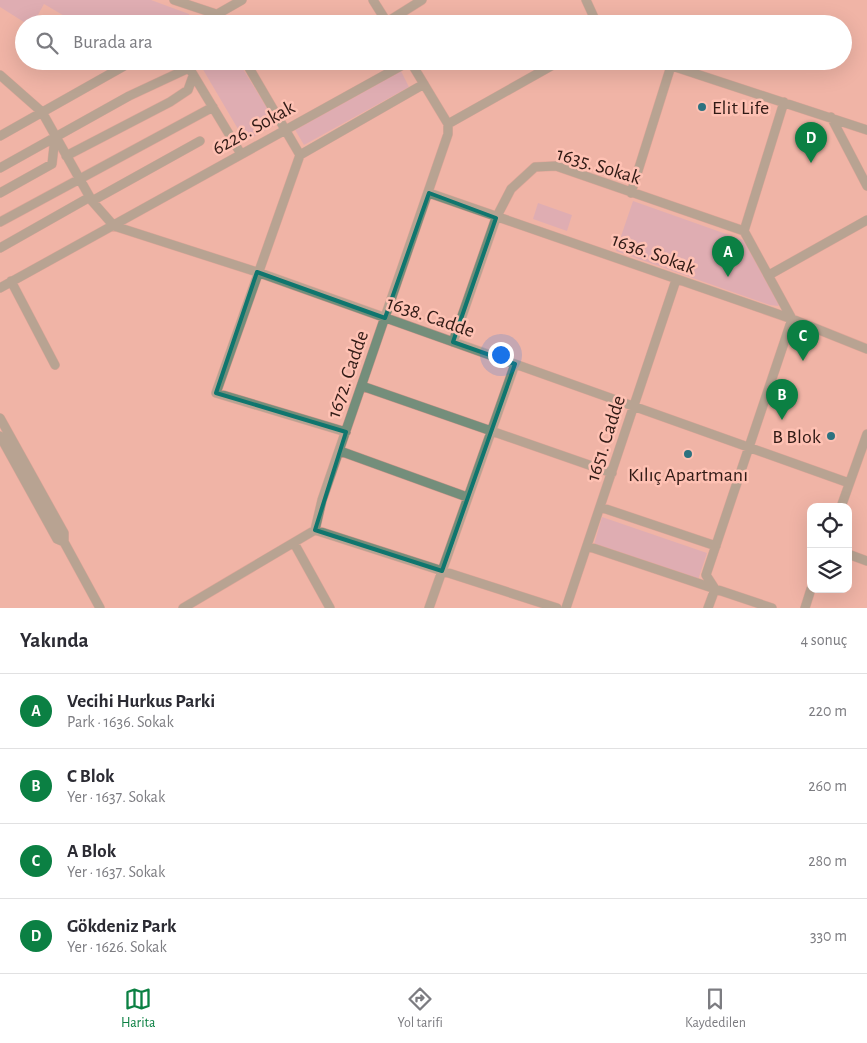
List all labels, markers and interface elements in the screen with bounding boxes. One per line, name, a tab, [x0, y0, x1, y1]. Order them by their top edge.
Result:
search box	[15, 15, 852, 70]
icon: search	[33, 29, 61, 57]
text: Burada ara	[73, 33, 152, 52]
street label: 6226. Sokak	[209, 97, 298, 159]
place label: Elit Life	[712, 98, 769, 118]
marker: Elit Life	[696, 101, 708, 113]
pin: D	[795, 122, 827, 163]
street label: 1635. Sokak	[554, 144, 643, 188]
street label: 1636. Sokak	[609, 230, 698, 278]
pin: A	[712, 236, 744, 277]
street label: 1638. Cadde	[384, 293, 477, 341]
pin: C	[787, 320, 819, 361]
street label: 1672. Cadde	[324, 328, 372, 421]
your location	[488, 342, 514, 368]
pin: B	[766, 379, 798, 420]
street label: 1651. Cadde	[583, 393, 629, 484]
place label: B Blok	[772, 427, 821, 447]
marker: B Blok	[825, 430, 837, 442]
marker: Kılıç Apartmanı	[682, 448, 694, 460]
place label: Kılıç Apartmanı	[628, 465, 748, 485]
map controls	[807, 503, 852, 593]
button: locate	[807, 503, 852, 548]
button: layers	[807, 548, 852, 593]
text: Yakında	[20, 630, 89, 651]
text: 4 sonuç	[800, 632, 847, 648]
text: Vecihi Hurkus Parki	[67, 692, 215, 711]
text: A	[31, 703, 41, 719]
text: 220 m	[809, 703, 847, 719]
text: Park · 1636. Sokak	[67, 714, 174, 730]
text: C Blok	[67, 767, 114, 786]
text: B	[31, 778, 41, 794]
text: 260 m	[808, 778, 847, 794]
text: Yer · 1637. Sokak	[67, 789, 165, 805]
text: A Blok	[67, 842, 116, 861]
text: C	[32, 853, 40, 869]
text: 280 m	[808, 853, 847, 869]
text: Yer · 1637. Sokak	[67, 864, 165, 880]
text: Gökdeniz Park	[67, 917, 176, 936]
text: D	[31, 928, 41, 944]
text: 330 m	[810, 928, 847, 944]
text: Yer · 1626. Sokak	[67, 939, 167, 955]
tab: Harita	[121, 985, 155, 1032]
tab: Yol tarifi	[397, 985, 443, 1032]
tab: Kaydedilen	[685, 985, 746, 1032]

